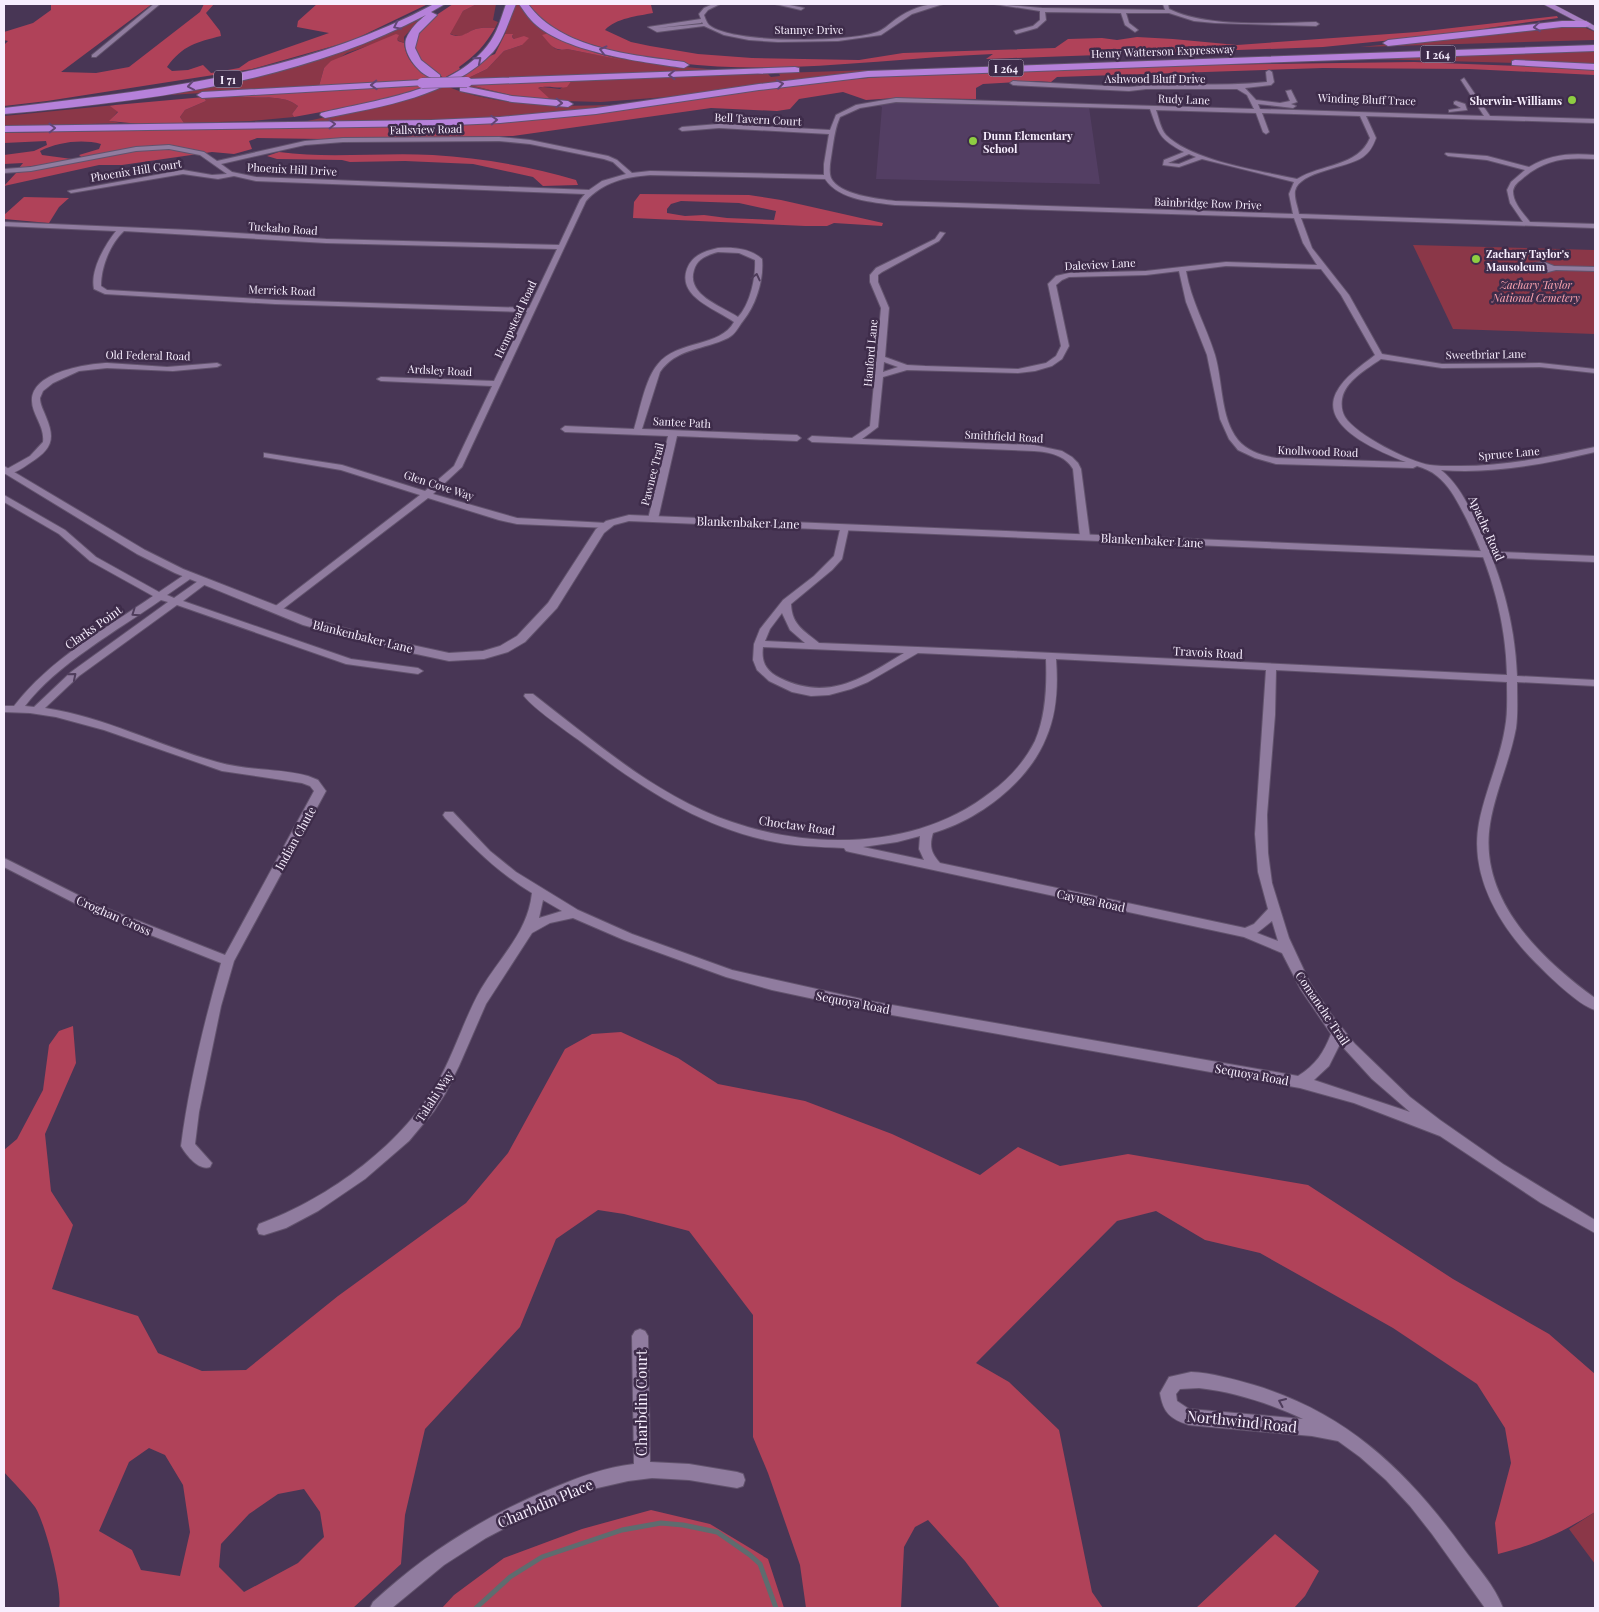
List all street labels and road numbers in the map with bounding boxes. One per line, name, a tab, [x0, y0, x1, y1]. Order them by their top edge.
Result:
street label: Stannye Drive	[774, 22, 844, 37]
street label: Henry Watterson Expressway	[1091, 41, 1236, 61]
road number: I 264	[1420, 46, 1456, 62]
road number: I 264	[988, 59, 1024, 76]
road number: I 71	[214, 70, 242, 88]
street label: Ashwood Bluff Drive	[1104, 71, 1206, 86]
street label: Winding Bluff Trace	[1317, 90, 1417, 108]
street label: Rudy Lane	[1158, 91, 1211, 107]
street label: Bell Tavern Court	[714, 109, 802, 129]
street label: Fallsview Road	[389, 121, 463, 137]
street label: Phoenix Hill Court	[89, 155, 183, 185]
street label: Phoenix Hill Drive	[247, 159, 338, 179]
street label: Bainbridge Row Drive	[1154, 194, 1263, 212]
street label: Tuckaho Road	[248, 218, 319, 238]
street label: Daleview Lane	[1064, 255, 1136, 273]
street label: Hempstead Road	[490, 277, 540, 360]
street label: Merrick Road	[248, 281, 316, 299]
street label: Hanford Lane	[860, 318, 880, 387]
street label: Sweetbriar Lane	[1446, 346, 1527, 362]
street label: Old Federal Road	[105, 347, 191, 363]
street label: Ardsley Road	[406, 361, 473, 379]
street label: Santee Path	[653, 413, 712, 431]
street label: Smithfield Road	[964, 426, 1044, 446]
street label: Pawnee Trail	[637, 441, 667, 507]
street label: Knollwood Road	[1277, 442, 1359, 460]
street label: Spruce Lane	[1478, 443, 1541, 463]
street label: Glen Cove Way	[402, 467, 476, 504]
street label: Apache Road	[1465, 492, 1509, 563]
street label: Blankenbaker Lane	[696, 512, 800, 532]
street label: Blankenbaker Lane	[1100, 529, 1204, 551]
street label: Clarks Point	[61, 601, 125, 653]
street label: Blankenbaker Lane	[311, 616, 415, 656]
street label: Travois Road	[1173, 642, 1244, 662]
street label: Indian Chute	[271, 803, 319, 873]
street label: Choctaw Road	[758, 812, 836, 838]
street label: Cayuga Road	[1055, 885, 1127, 915]
street label: Croghan Cross	[74, 891, 154, 939]
street label: Comanche Trail	[1292, 968, 1354, 1049]
street label: Sequoya Road	[815, 987, 891, 1017]
street label: Sequoya Road	[1214, 1060, 1290, 1088]
street label: Talahi Way	[411, 1067, 457, 1125]
street label: Charbdin Court	[631, 1349, 651, 1456]
street label: Northwind Road	[1186, 1405, 1298, 1437]
street label: Charbdin Place	[494, 1474, 596, 1532]

